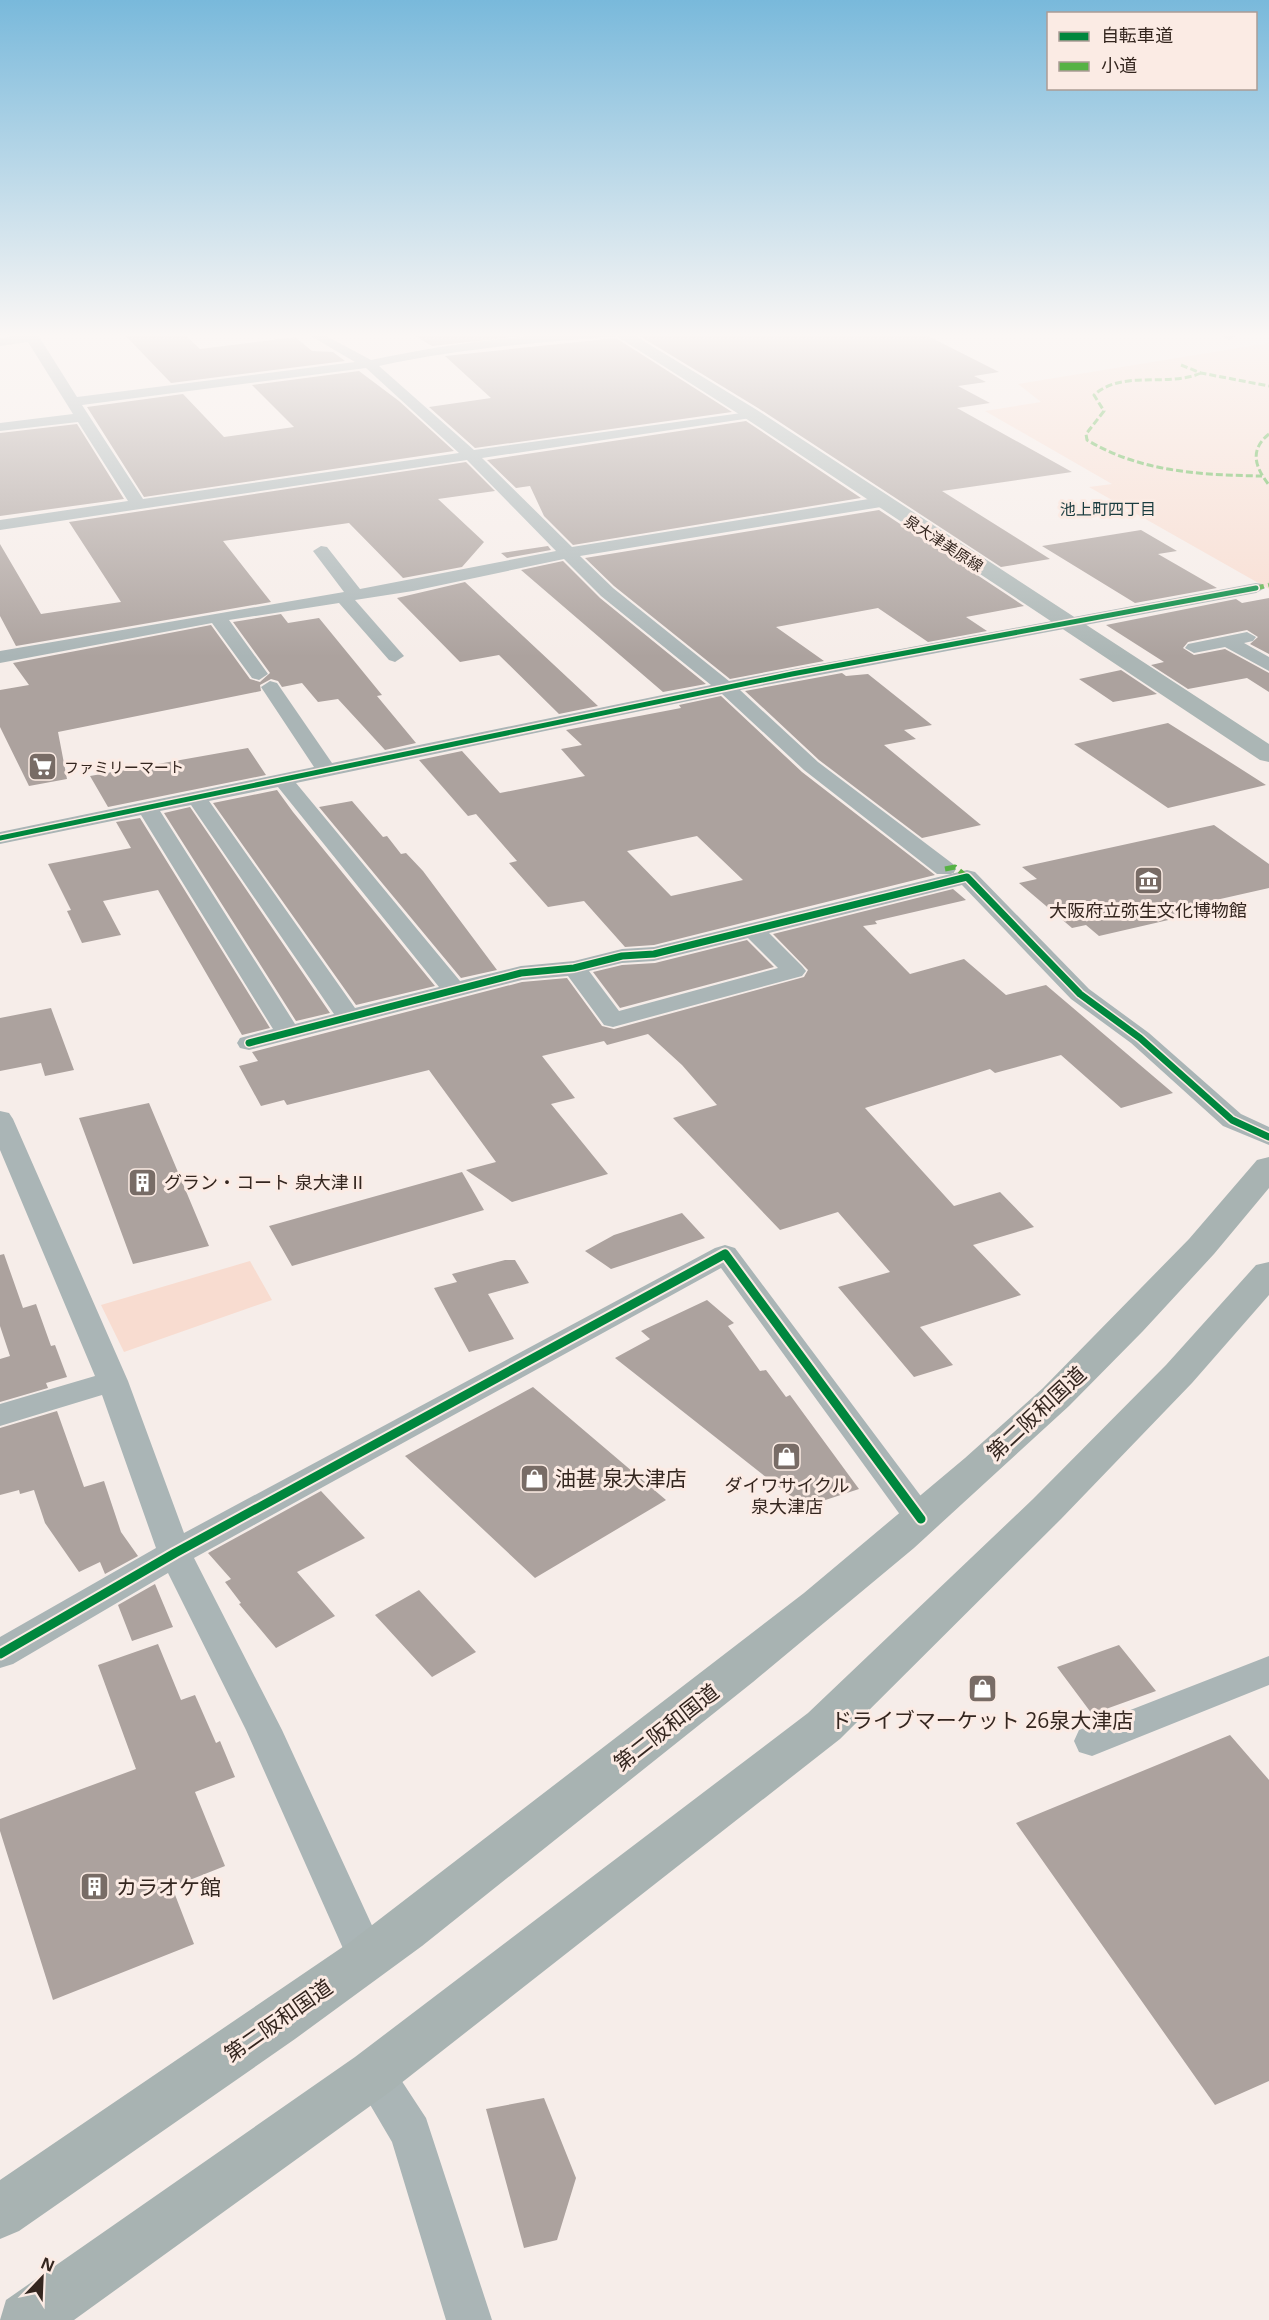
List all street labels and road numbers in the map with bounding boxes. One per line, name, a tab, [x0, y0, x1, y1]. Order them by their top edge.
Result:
street label: 泉大津美原線	[901, 510, 987, 576]
street label: 第二阪和国道	[980, 1360, 1092, 1466]
street label: 第二阪和国道	[608, 1677, 724, 1777]
street label: 第二阪和国道	[218, 1972, 338, 2068]

